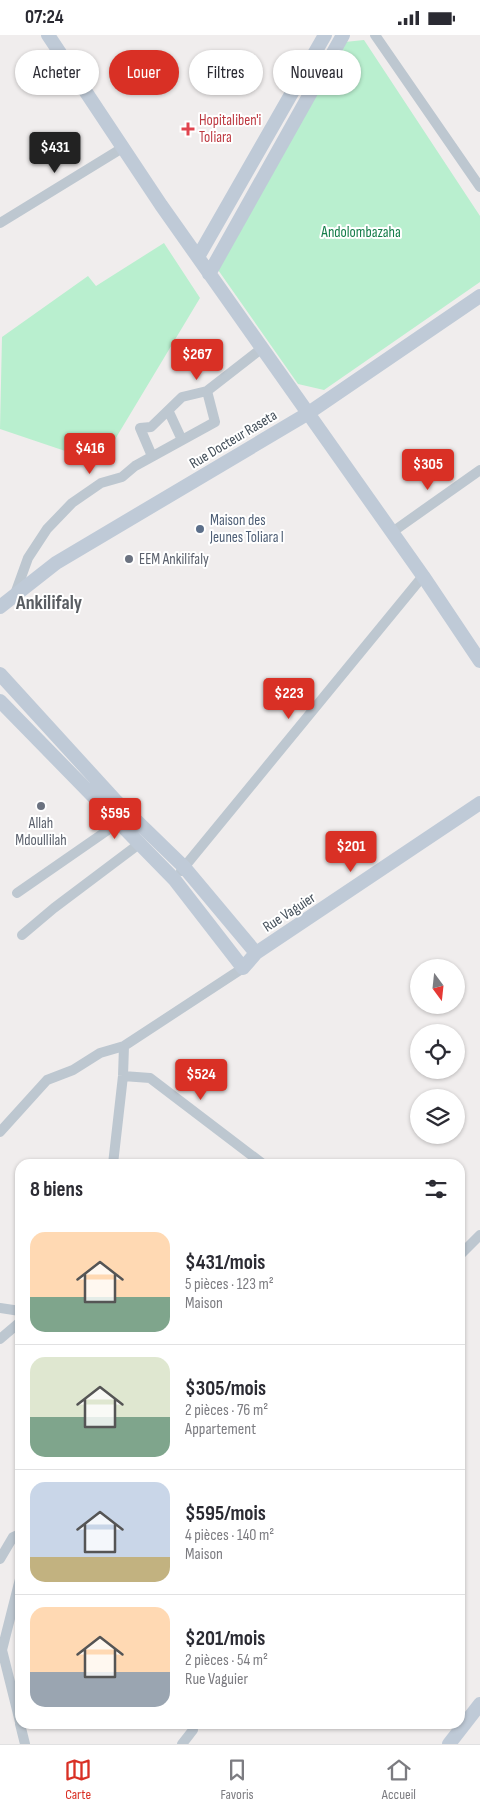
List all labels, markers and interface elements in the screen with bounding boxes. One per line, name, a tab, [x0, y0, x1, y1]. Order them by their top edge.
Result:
text: 07:24	[25, 6, 64, 29]
chip: Acheter	[15, 50, 99, 95]
chip: Louer	[109, 50, 179, 95]
chip: Filtres	[189, 50, 263, 95]
chip: Nouveau	[273, 50, 361, 95]
place label: Hopitaliben'i Toliara	[199, 111, 262, 147]
marker: Hopitaliben'i Toliara	[181, 122, 195, 136]
pin: $431	[25, 131, 85, 174]
text: $431	[40, 138, 70, 157]
park label: Andolombazaha	[320, 223, 401, 242]
pin: $267	[167, 339, 227, 381]
text: $267	[182, 345, 212, 364]
street label: Rue Docteur Raseta	[186, 406, 281, 473]
pin: $416	[60, 433, 120, 475]
text: $416	[75, 439, 105, 458]
pin: $305	[398, 449, 458, 491]
text: $305	[413, 455, 443, 474]
place label: Maison des Jeunes Toliara I	[209, 511, 284, 547]
marker: Maison des Jeunes Toliara I	[194, 523, 206, 535]
place label: EEM Ankilifaly	[139, 550, 209, 569]
marker: EEM Ankilifaly	[123, 553, 135, 565]
district label: Ankilifaly	[15, 591, 83, 615]
pin: $223	[259, 677, 319, 720]
text: $223	[274, 684, 304, 703]
pin: $595	[85, 797, 145, 840]
marker: Allah Mdoullilah	[35, 800, 47, 812]
text: $595	[100, 804, 130, 823]
place label: Allah Mdoullilah	[15, 814, 67, 850]
pin: $201	[321, 831, 381, 873]
text: $201	[336, 837, 366, 856]
street label: Rue Vaguier	[259, 888, 320, 936]
north arrow	[410, 959, 465, 1014]
map controls	[410, 959, 465, 1144]
button: locate	[410, 1024, 465, 1079]
pin: $524	[171, 1059, 231, 1101]
text: $524	[186, 1065, 216, 1084]
button: layers	[410, 1089, 465, 1144]
icon: filters	[422, 1175, 450, 1203]
text: 8 biens	[30, 1177, 83, 1202]
text: $431/mois	[185, 1250, 265, 1275]
icon: home	[70, 1252, 130, 1312]
text: 5 pièces · 123 m²	[185, 1275, 274, 1294]
text: Maison	[185, 1294, 223, 1313]
text: $305/mois	[185, 1376, 266, 1401]
icon: home	[70, 1377, 130, 1437]
text: 2 pièces · 76 m²	[185, 1401, 268, 1420]
text: Appartement	[185, 1420, 256, 1439]
text: $595/mois	[185, 1501, 266, 1526]
icon: home	[70, 1502, 130, 1562]
text: 4 pièces · 140 m²	[185, 1526, 274, 1545]
text: Maison	[185, 1545, 223, 1564]
text: $201/mois	[185, 1626, 265, 1651]
icon: home	[70, 1627, 130, 1687]
text: 2 pièces · 54 m²	[185, 1651, 268, 1670]
text: Rue Vaguier	[185, 1670, 248, 1689]
tab: Carte	[64, 1756, 92, 1803]
tab: Favoris	[220, 1756, 254, 1803]
tab: Accueil	[382, 1756, 416, 1803]

